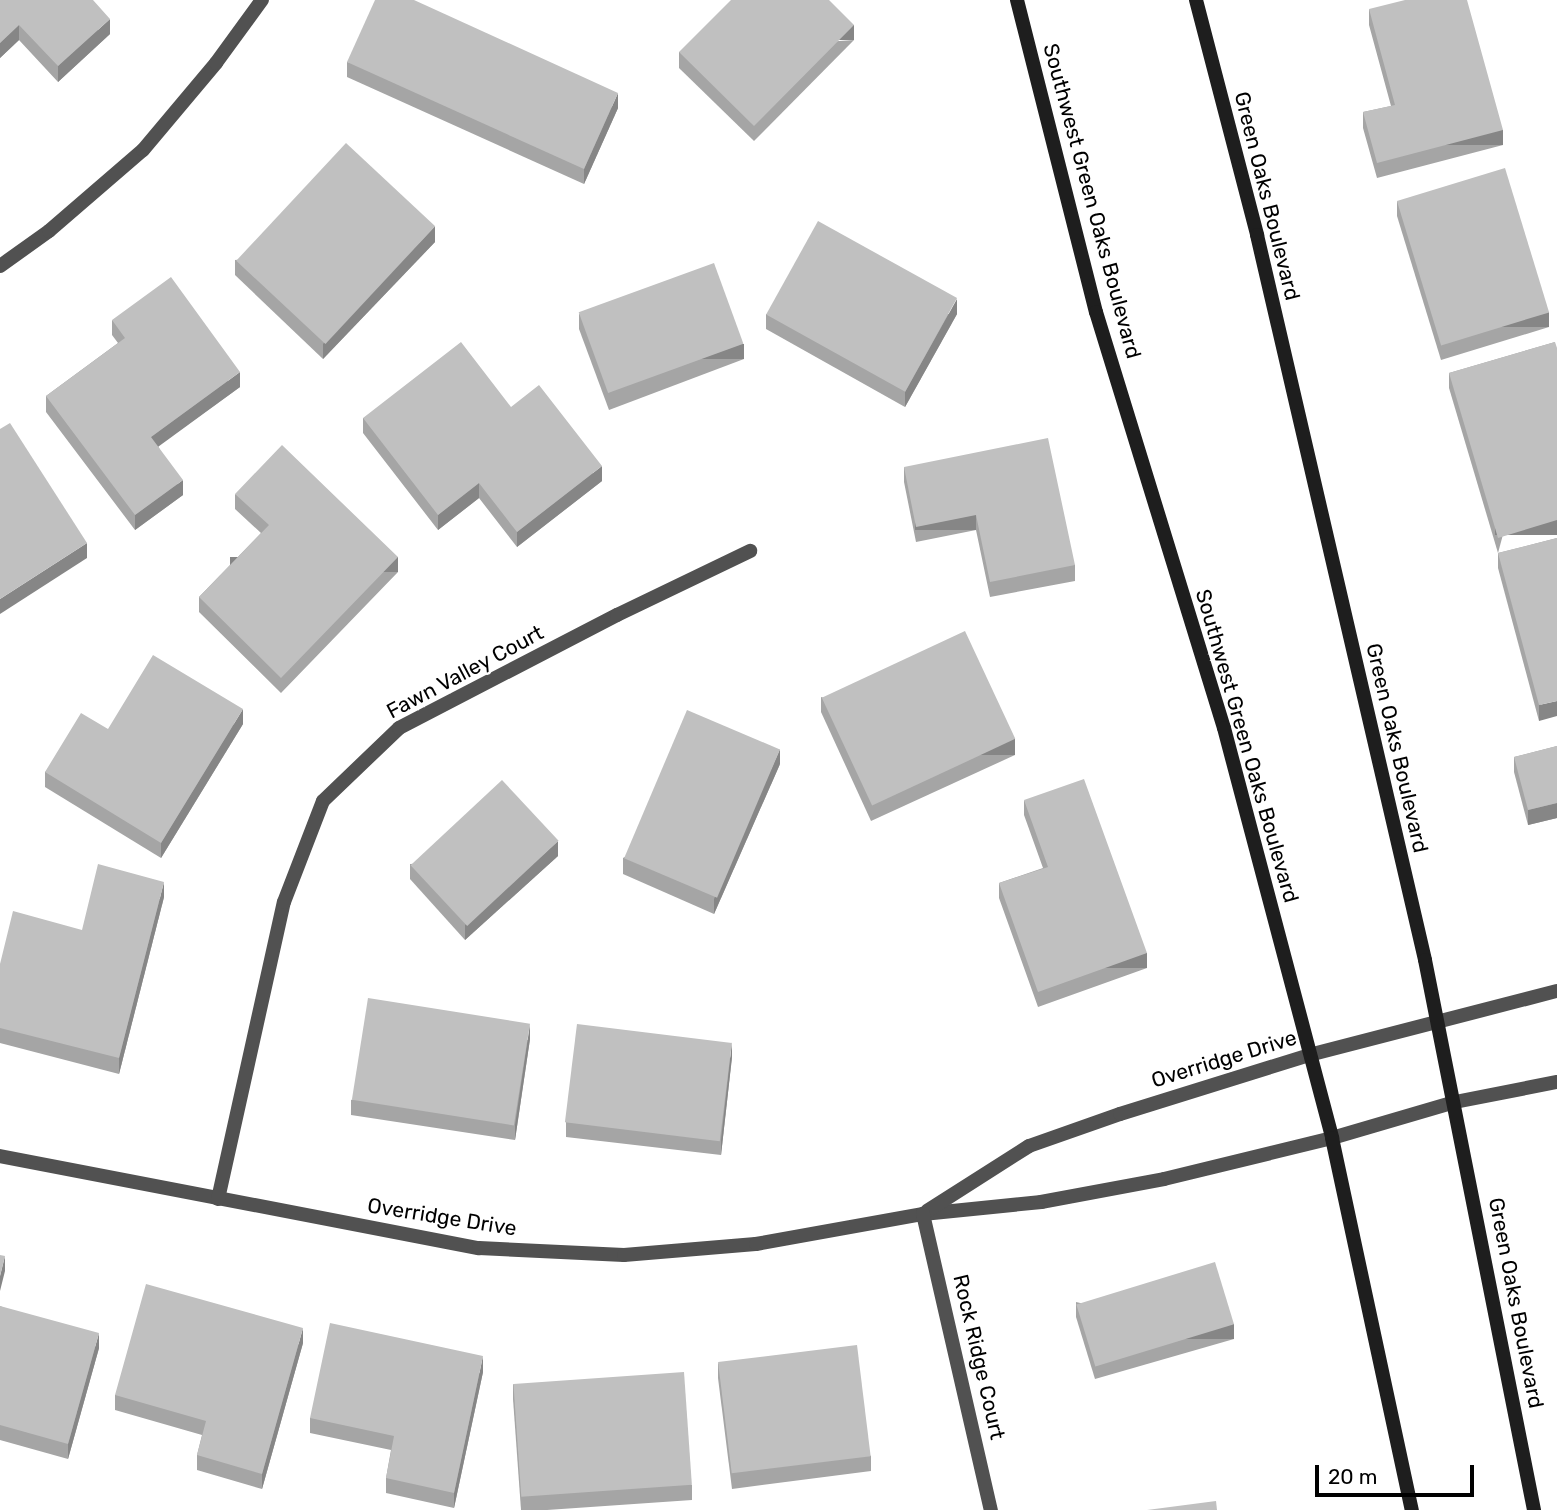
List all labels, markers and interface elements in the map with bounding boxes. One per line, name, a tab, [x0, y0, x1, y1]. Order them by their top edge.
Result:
street label: Southwest Green Oaks Boulevard	[1038, 41, 1146, 361]
street label: Green Oaks Boulevard	[1229, 89, 1305, 303]
street label: Southwest Green Oaks Boulevard	[1190, 586, 1304, 906]
street label: Fawn Valley Court	[382, 620, 548, 724]
street label: Green Oaks Boulevard	[1361, 641, 1433, 855]
street label: Overridge Drive	[1148, 1025, 1300, 1093]
street label: Overridge Drive	[366, 1193, 518, 1241]
street label: Green Oaks Boulevard	[1483, 1196, 1549, 1410]
street label: Rock Ridge Court	[948, 1272, 1010, 1442]
scale bar	[1319, 1450, 1478, 1494]
text: 20 m	[1328, 1464, 1377, 1489]

